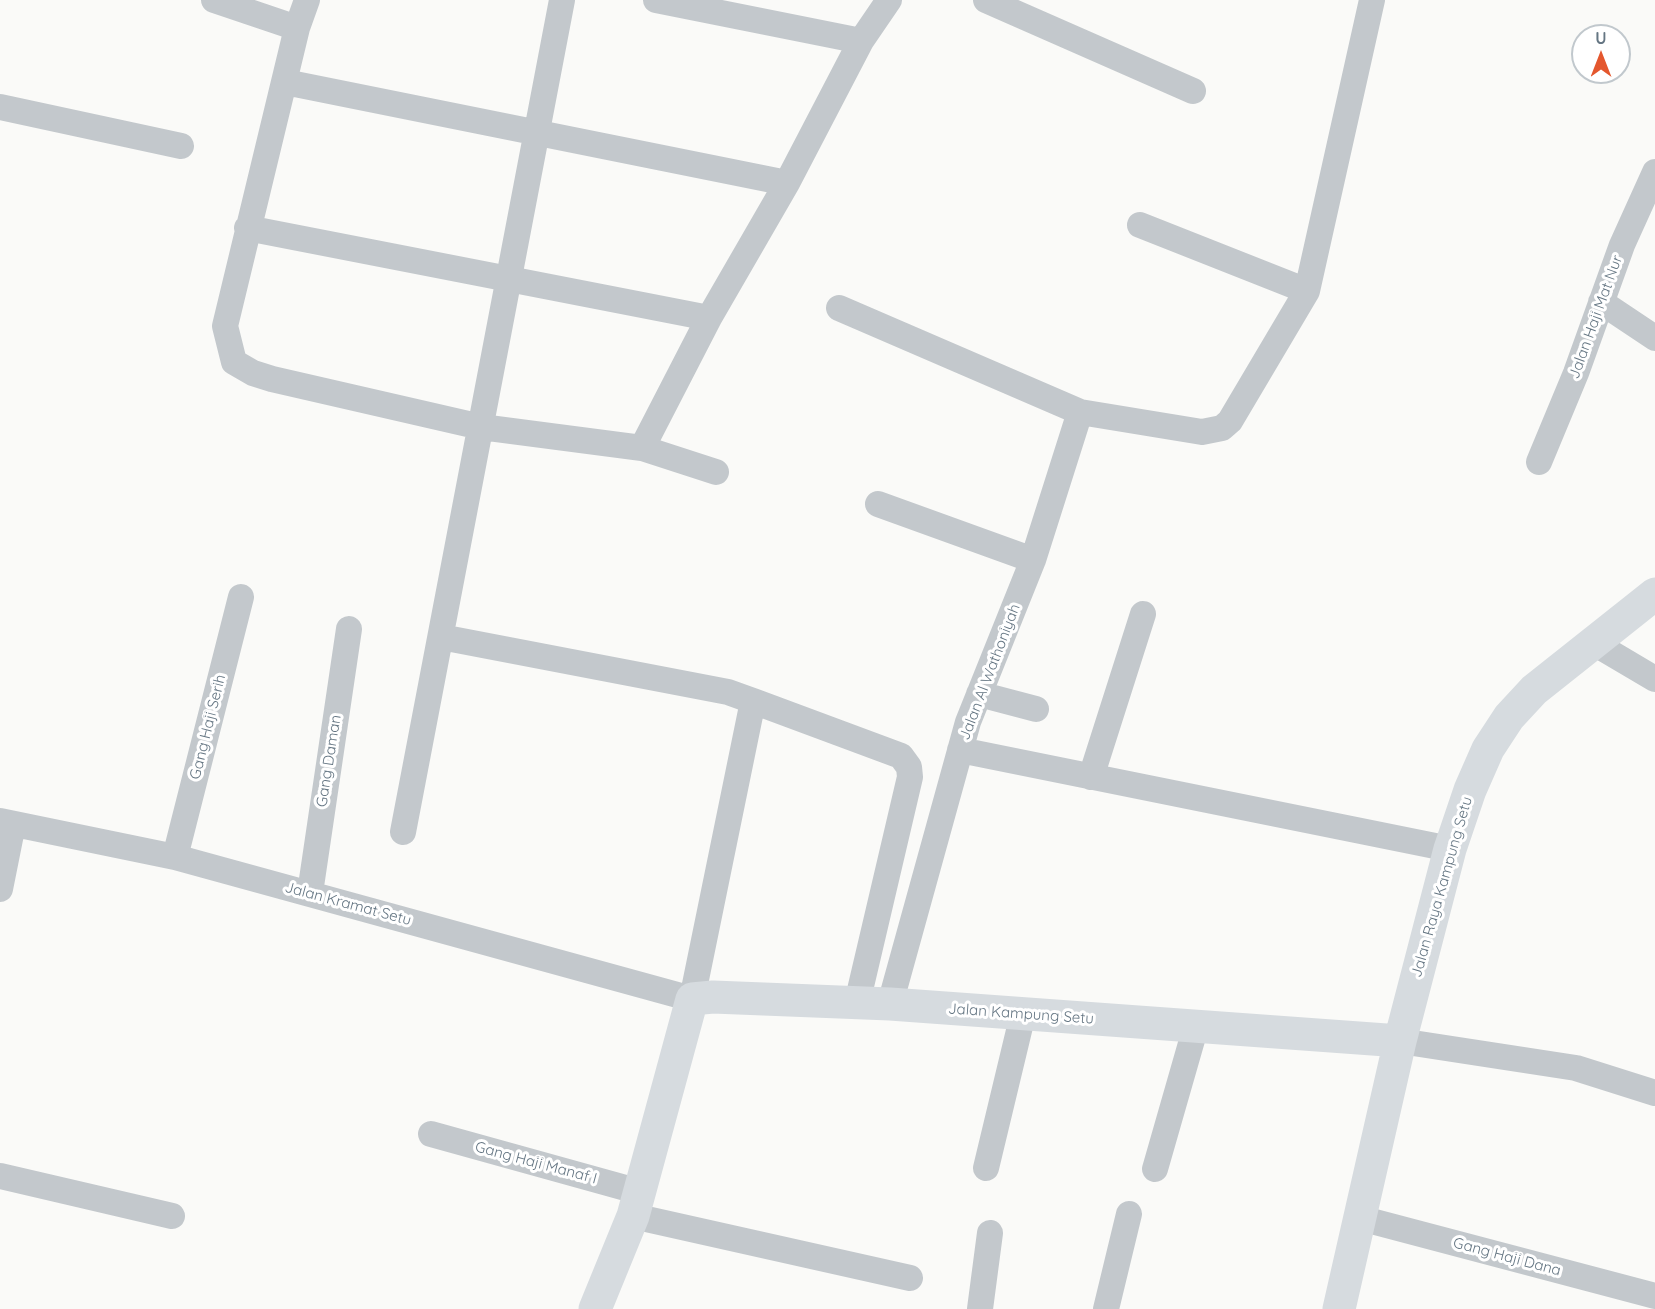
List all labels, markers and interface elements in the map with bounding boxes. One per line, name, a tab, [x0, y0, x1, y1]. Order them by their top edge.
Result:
north arrow	[1571, 24, 1631, 84]
text: U	[1595, 28, 1607, 48]
street label: Jalan Haji Mat Nur	[1565, 253, 1627, 381]
street label: Jalan Al Wathoniyah	[956, 601, 1024, 743]
street label: Gang Haji Serih	[186, 673, 230, 781]
street label: Gang Daman	[313, 714, 345, 808]
street label: Jalan Raya Kampung Setu	[1408, 795, 1476, 979]
street label: Jalan Kramat Setu	[283, 878, 413, 930]
street label: Jalan Kampung Setu	[947, 1000, 1095, 1028]
street label: Gang Haji Manaf I	[473, 1138, 599, 1188]
street label: Gang Haji Dana	[1451, 1234, 1563, 1280]

